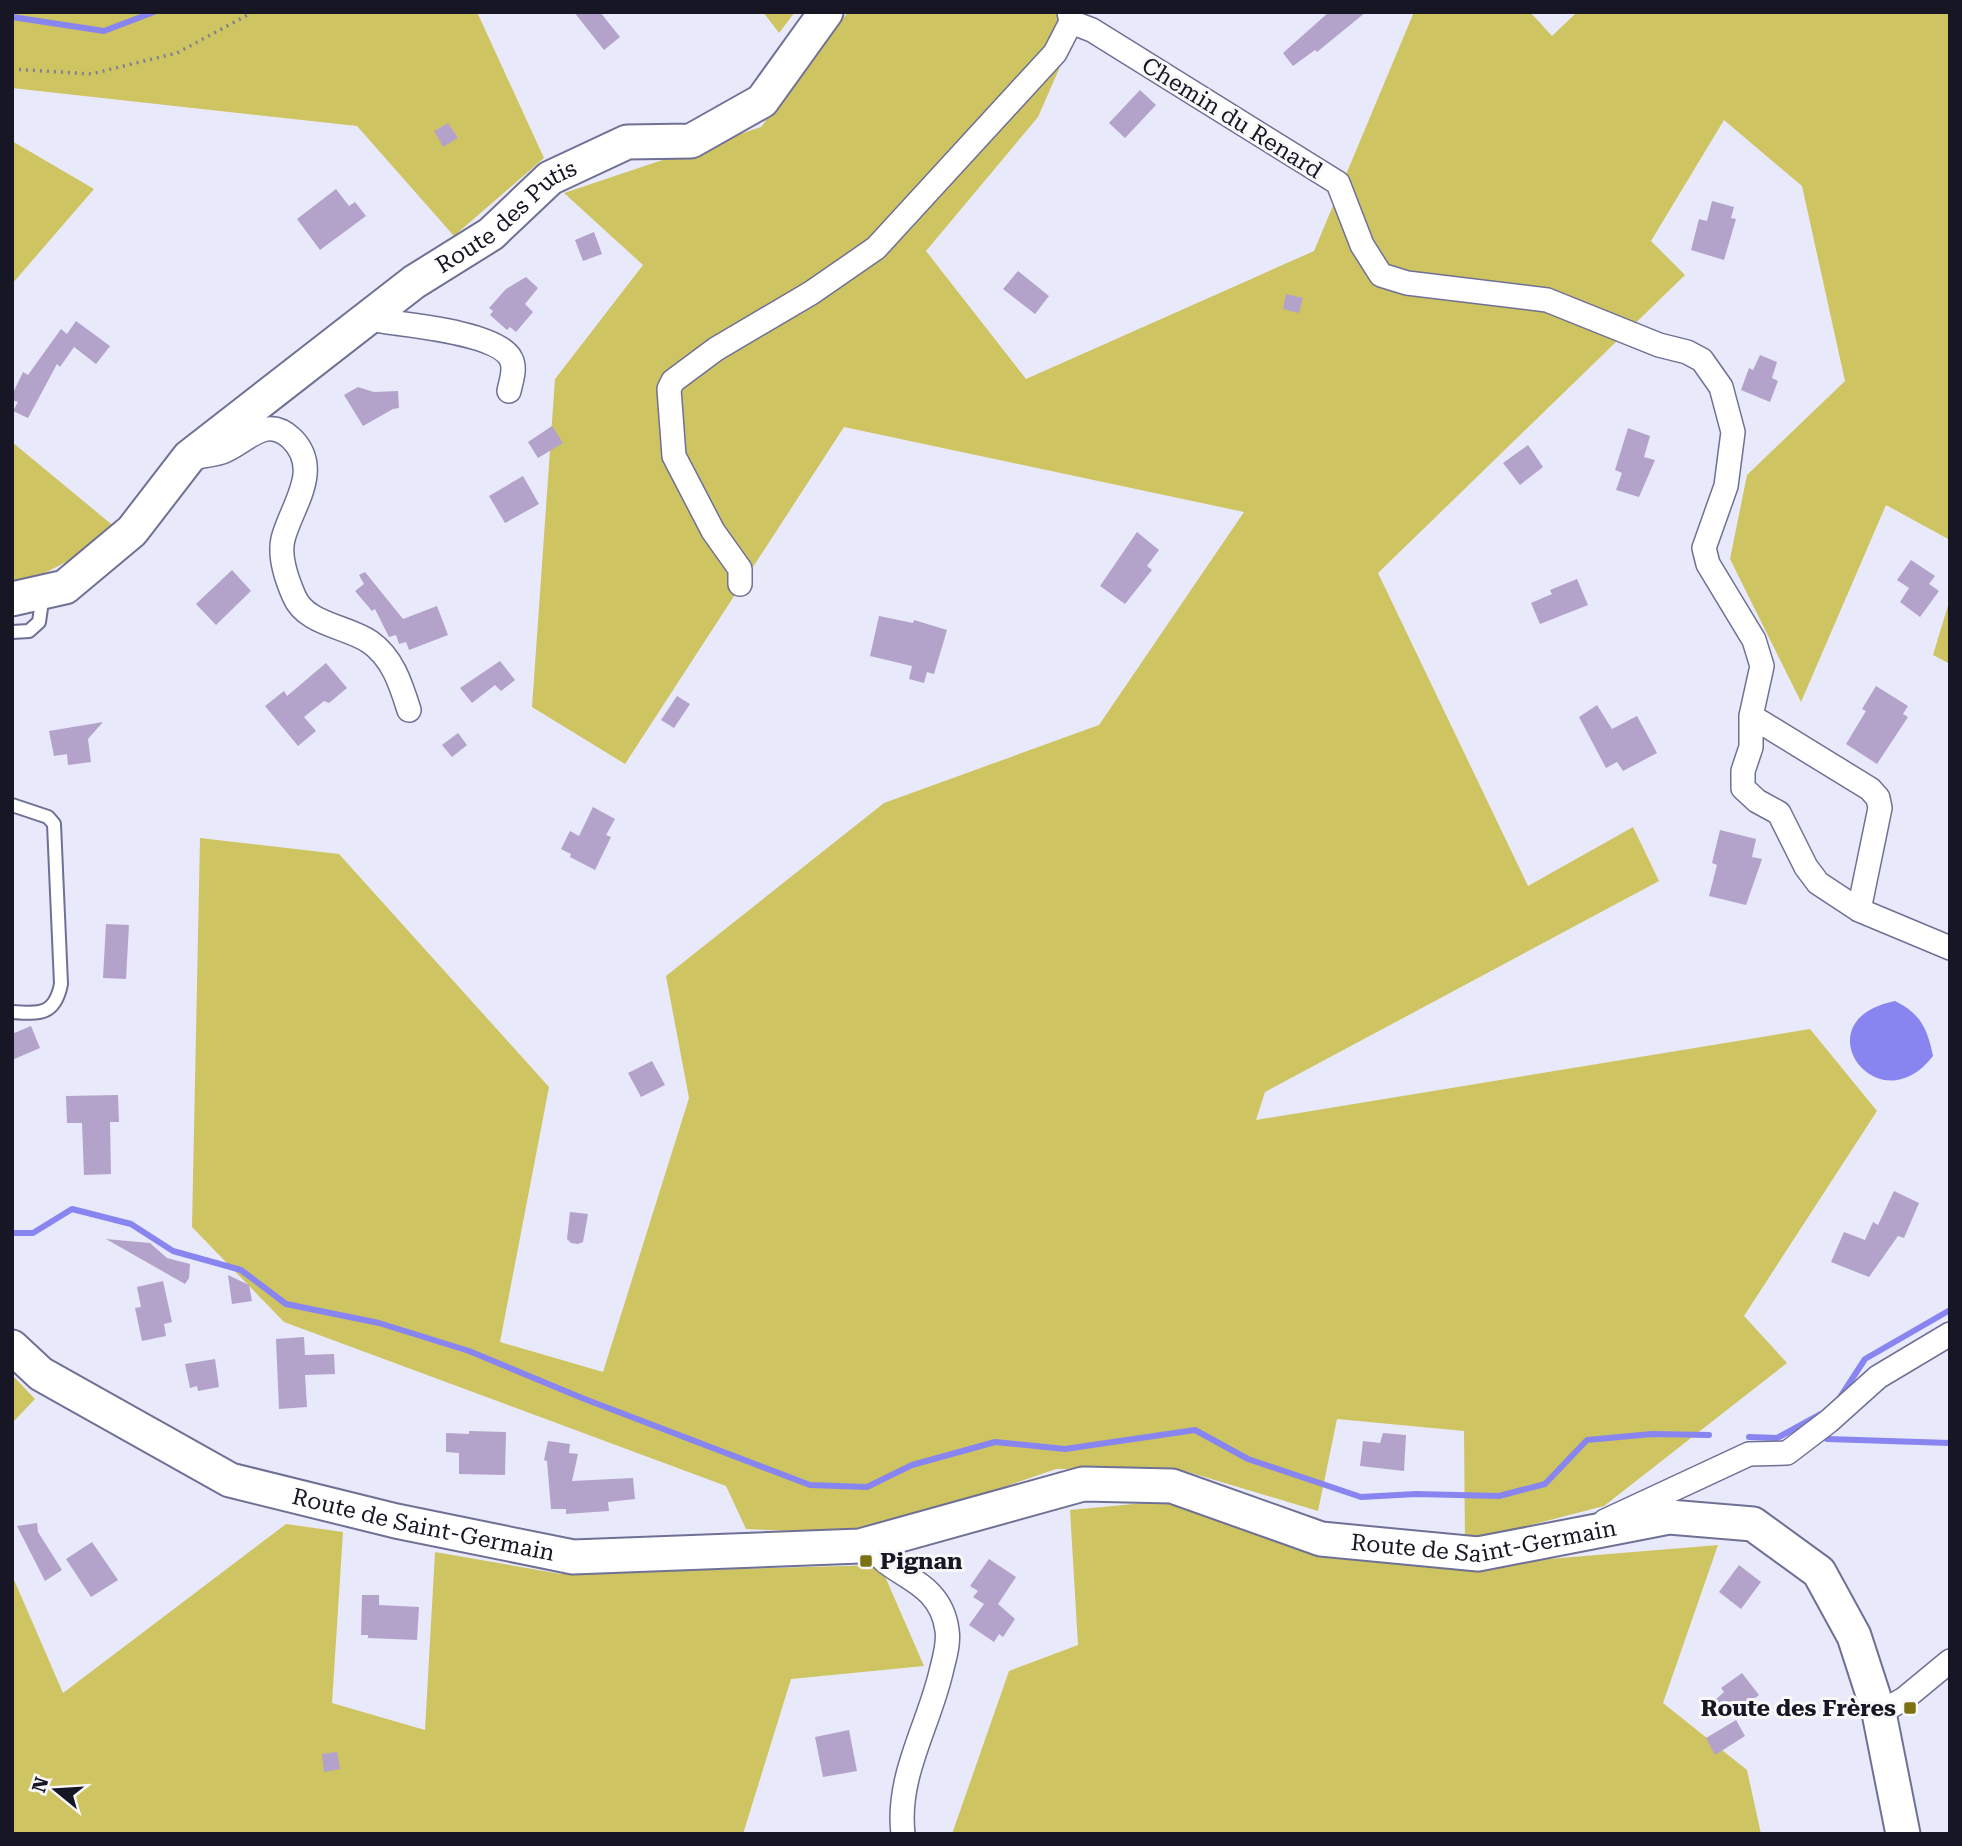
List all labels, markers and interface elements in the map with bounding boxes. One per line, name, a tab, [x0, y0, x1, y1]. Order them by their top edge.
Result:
street label: Chemin du Renard	[1137, 52, 1327, 185]
street label: Route des Putis	[431, 154, 581, 279]
street label: Route de Saint-Germain	[289, 1482, 557, 1566]
street label: Route de Saint-Germain	[1350, 1514, 1619, 1568]
place label: Pignan	[880, 1548, 963, 1575]
marker: Pignan	[858, 1553, 874, 1569]
place label: Route des Frères	[1701, 1695, 1896, 1722]
marker: Route des Frères	[1902, 1700, 1918, 1716]
north arrow	[21, 1755, 91, 1825]
text: N	[27, 1774, 54, 1795]

